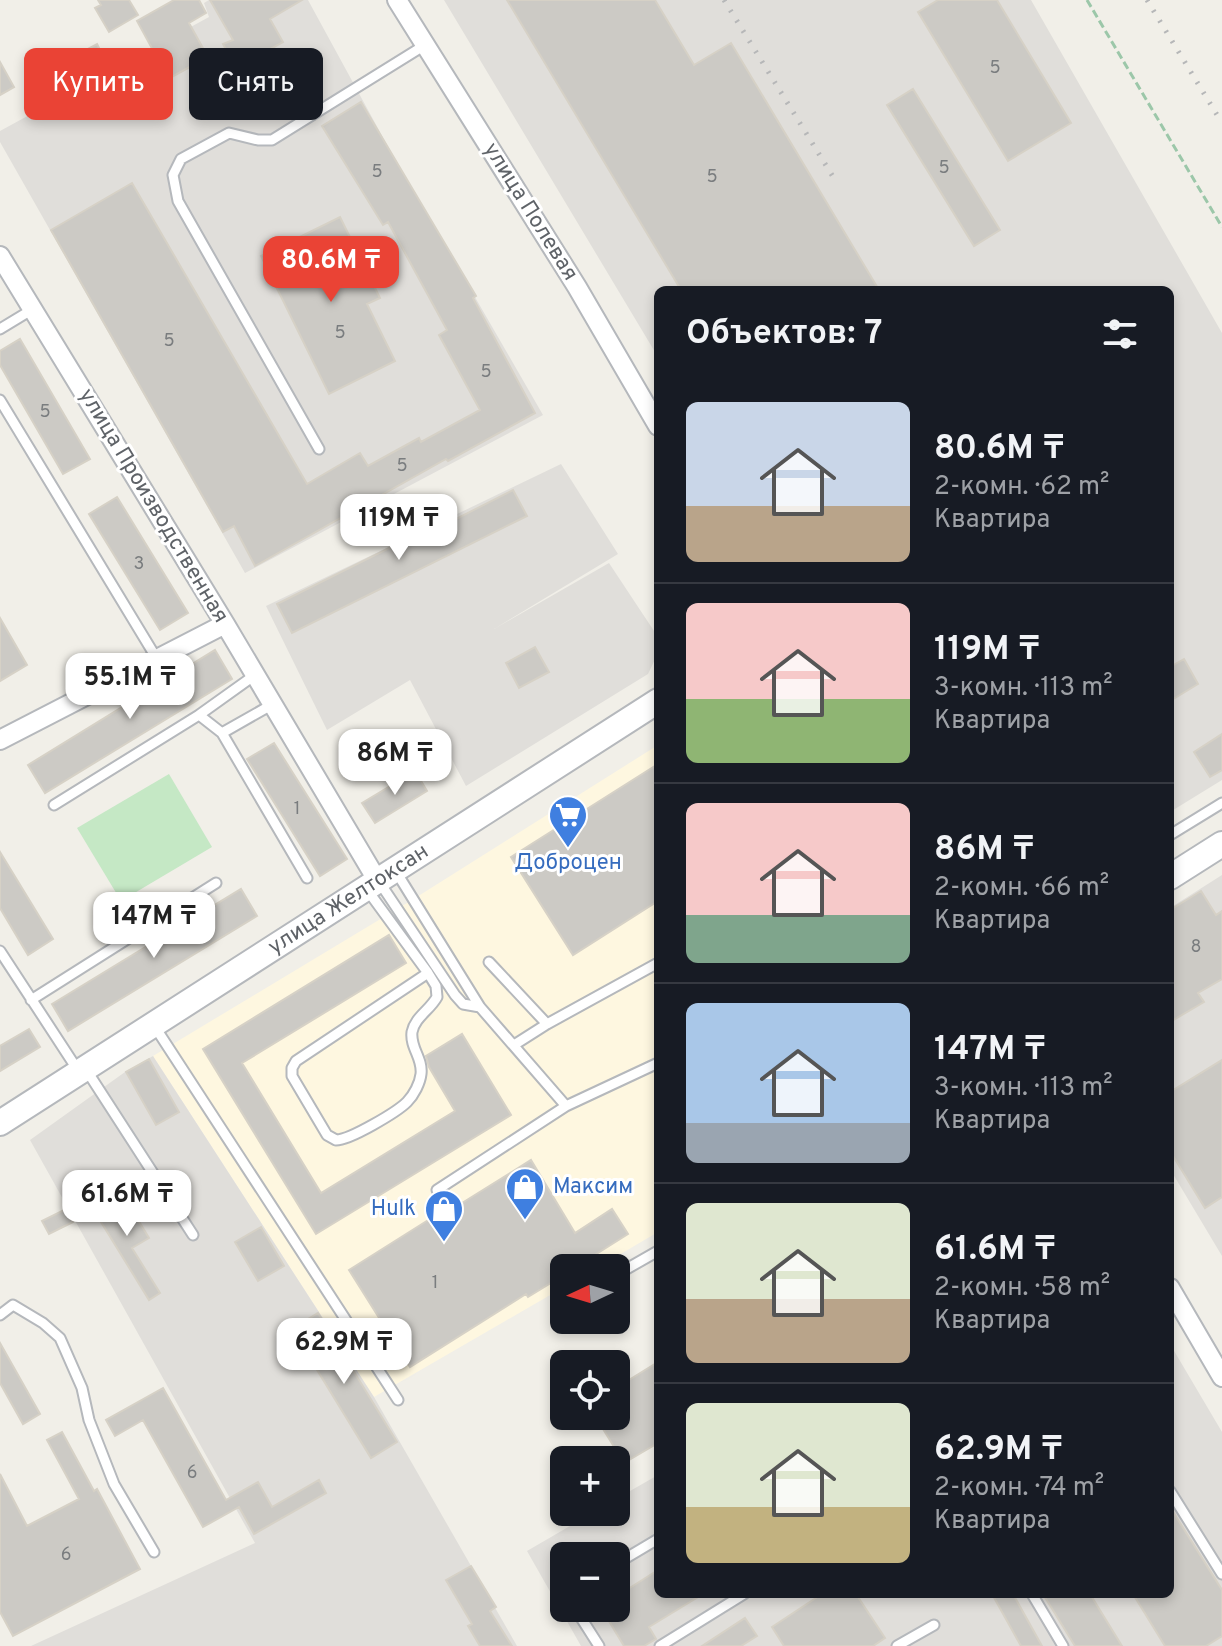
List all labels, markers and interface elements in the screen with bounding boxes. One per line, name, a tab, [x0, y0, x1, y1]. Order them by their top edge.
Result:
chip: Купить	[24, 48, 173, 120]
chip: Снять	[189, 48, 323, 120]
house number: 5	[989, 57, 1001, 80]
street label: улица Полевая	[477, 138, 583, 286]
house number: 5	[938, 157, 950, 180]
house number: 5	[371, 161, 383, 184]
house number: 5	[706, 166, 718, 189]
pin: 80.6M ₸	[257, 236, 405, 304]
text: 80.6M ₸	[281, 245, 381, 278]
icon: filters	[1098, 312, 1142, 356]
text: Объектов: 7	[686, 313, 882, 356]
house number: 5	[334, 322, 346, 345]
house number: 5	[163, 330, 175, 353]
house number: 5	[480, 361, 492, 384]
street label: улица Производственная	[72, 384, 234, 628]
house number: 5	[39, 401, 51, 424]
text: 80.6M ₸	[934, 428, 1065, 471]
icon: home	[750, 434, 846, 530]
house number: 5	[396, 455, 408, 478]
text: 2-комн. · 62 m²	[934, 471, 1110, 504]
pin: 119M ₸	[334, 494, 464, 562]
text: 119M ₸	[358, 503, 440, 536]
text: Квартира	[934, 504, 1050, 537]
house number: 3	[134, 553, 144, 576]
text: 119M ₸	[934, 629, 1040, 672]
icon: home	[750, 635, 846, 731]
pin: 55.1M ₸	[56, 653, 204, 721]
text: 55.1M ₸	[83, 662, 177, 695]
text: 3-комн. · 113 m²	[934, 672, 1113, 705]
text: Квартира	[934, 705, 1050, 738]
pin: 86M ₸	[339, 729, 451, 797]
text: 86M ₸	[357, 738, 433, 771]
supermarket icon: Доброцен	[547, 794, 589, 849]
house number: 1	[294, 798, 300, 821]
text: 86M ₸	[934, 829, 1035, 872]
icon: home	[750, 835, 846, 931]
street label: улица Желтоксан	[263, 838, 434, 961]
place label: Доброцен	[514, 850, 622, 877]
text: 2-комн. · 66 m²	[934, 872, 1109, 905]
pin: 147M ₸	[89, 892, 219, 960]
text: 147M ₸	[111, 901, 197, 934]
text: Квартира	[934, 905, 1050, 938]
house number: 8	[1191, 936, 1202, 959]
text: 147M ₸	[934, 1029, 1046, 1072]
icon: home	[750, 1035, 846, 1131]
text: 3-комн. · 113 m²	[934, 1072, 1113, 1105]
text: Квартира	[934, 1105, 1050, 1138]
shop icon: Максим	[504, 1166, 546, 1221]
pin: 61.6M ₸	[53, 1170, 201, 1238]
place label: Максим	[553, 1174, 633, 1201]
text: 61.6M ₸	[80, 1179, 174, 1212]
shop icon: Hulk	[423, 1188, 465, 1243]
place label: Hulk	[371, 1196, 416, 1223]
text: 61.6M ₸	[934, 1229, 1056, 1272]
icon: home	[750, 1235, 846, 1331]
north arrow	[550, 1254, 630, 1334]
map controls	[550, 1254, 630, 1622]
house number: 1	[432, 1272, 438, 1295]
text: 2-комн. · 58 m²	[934, 1272, 1110, 1305]
text: Квартира	[934, 1305, 1050, 1338]
pin: 62.9M ₸	[270, 1318, 418, 1386]
text: 62.9M ₸	[295, 1327, 393, 1360]
button: locate	[550, 1350, 630, 1430]
text: 62.9M ₸	[934, 1429, 1063, 1472]
icon: home	[750, 1435, 846, 1531]
button: +	[550, 1446, 630, 1526]
house number: 6	[187, 1462, 197, 1485]
text: 2-комн. · 74 m²	[934, 1472, 1104, 1505]
text: Квартира	[934, 1505, 1050, 1538]
button: −	[550, 1542, 630, 1622]
house number: 6	[61, 1544, 71, 1567]

